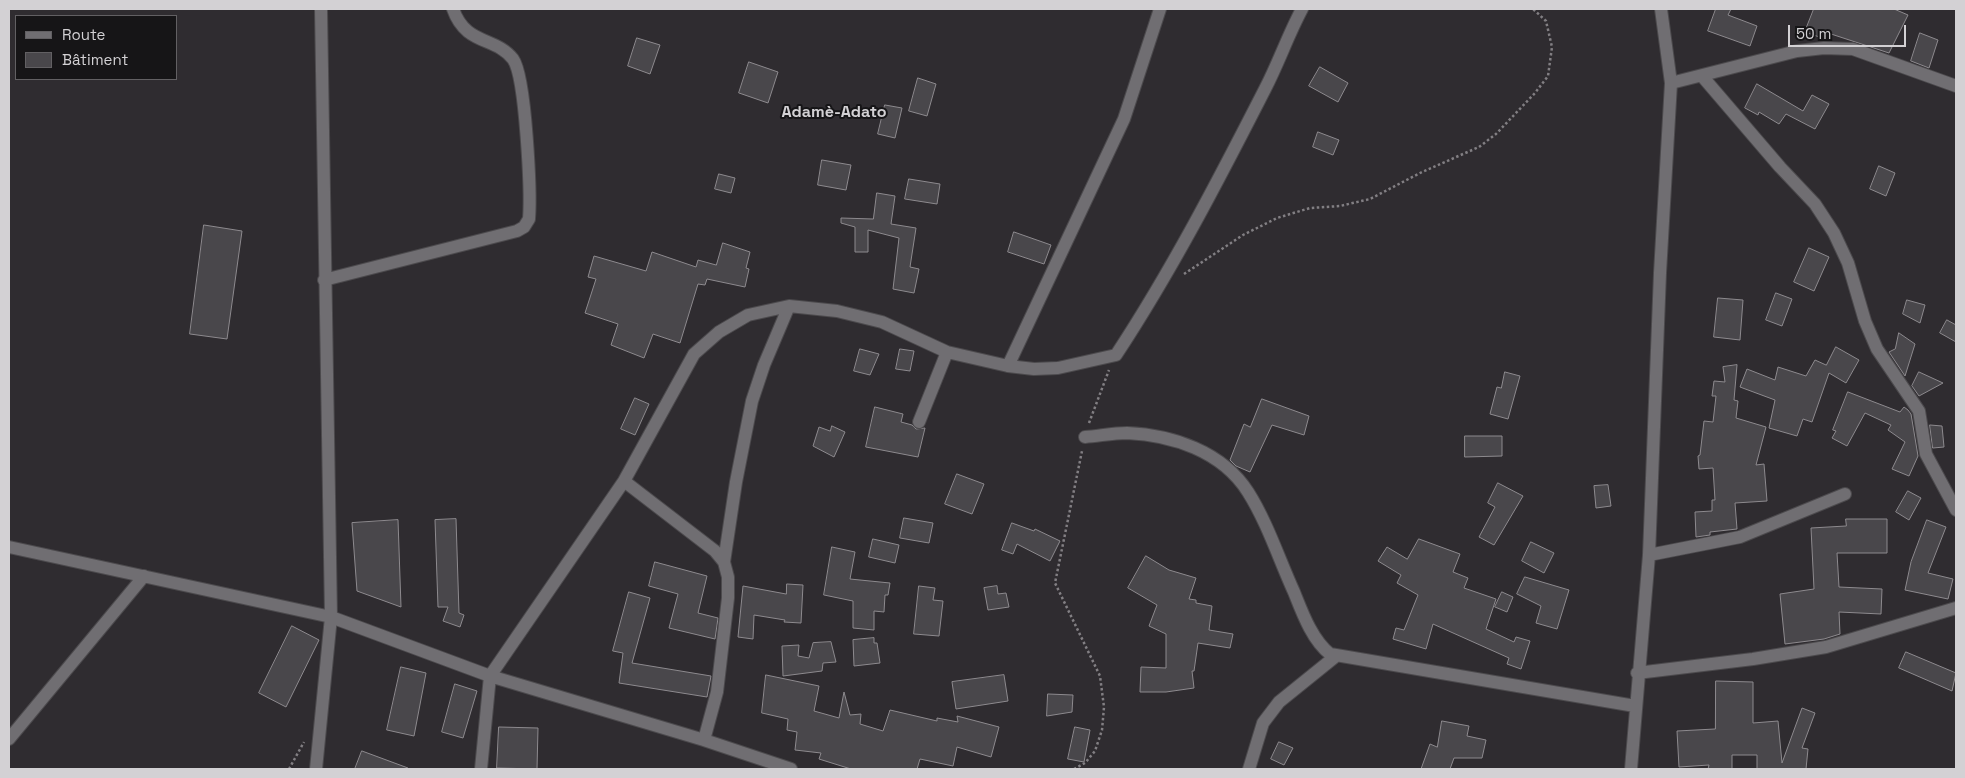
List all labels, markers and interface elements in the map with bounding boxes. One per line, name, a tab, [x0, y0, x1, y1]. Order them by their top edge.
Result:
legend	[15, 15, 178, 80]
scale bar	[1790, 15, 1908, 47]
text: 50 m	[1796, 24, 1831, 43]
text: Route	[62, 25, 105, 44]
text: Bâtiment	[62, 50, 128, 69]
district label: Adamè-Adato	[781, 103, 887, 123]

